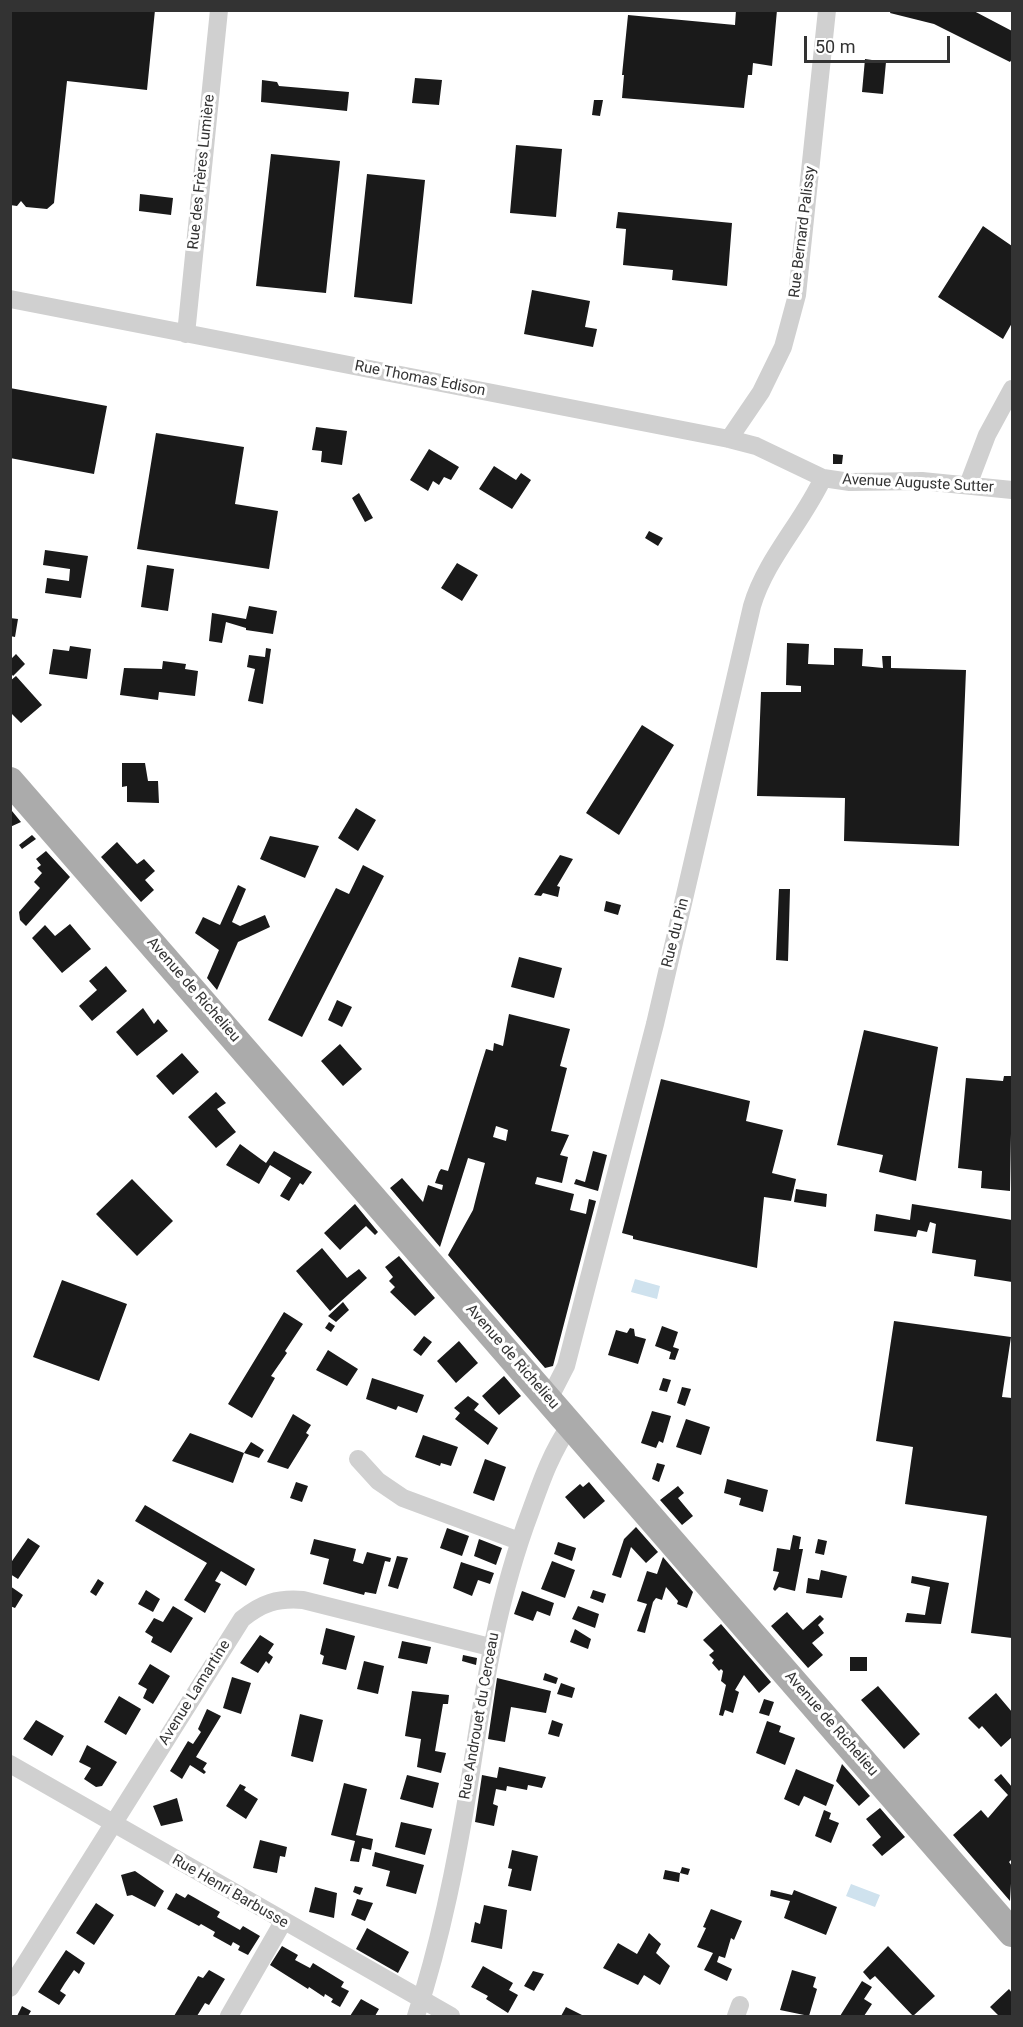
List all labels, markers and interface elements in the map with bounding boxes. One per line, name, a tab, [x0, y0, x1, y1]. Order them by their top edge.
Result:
scale bar	[807, 24, 952, 62]
text: 50 m	[815, 36, 855, 57]
street label: Rue des Frères Lumière	[185, 93, 219, 251]
street label: Rue Bernard Palissy	[786, 165, 820, 299]
street label: Rue Thomas Edison	[353, 357, 487, 401]
street label: Avenue Auguste Sutter	[842, 471, 994, 497]
street label: Rue du Pin	[659, 896, 693, 970]
street label: Avenue de Richelieu	[142, 934, 244, 1046]
street label: Avenue de Richelieu	[461, 1301, 563, 1413]
street label: Rue Androuet du Cerceau	[456, 1631, 504, 1801]
street label: Avenue Lamartine	[155, 1637, 235, 1749]
street label: Avenue de Richelieu	[780, 1668, 882, 1780]
street label: Rue Henri Barbusse	[169, 1851, 291, 1933]

